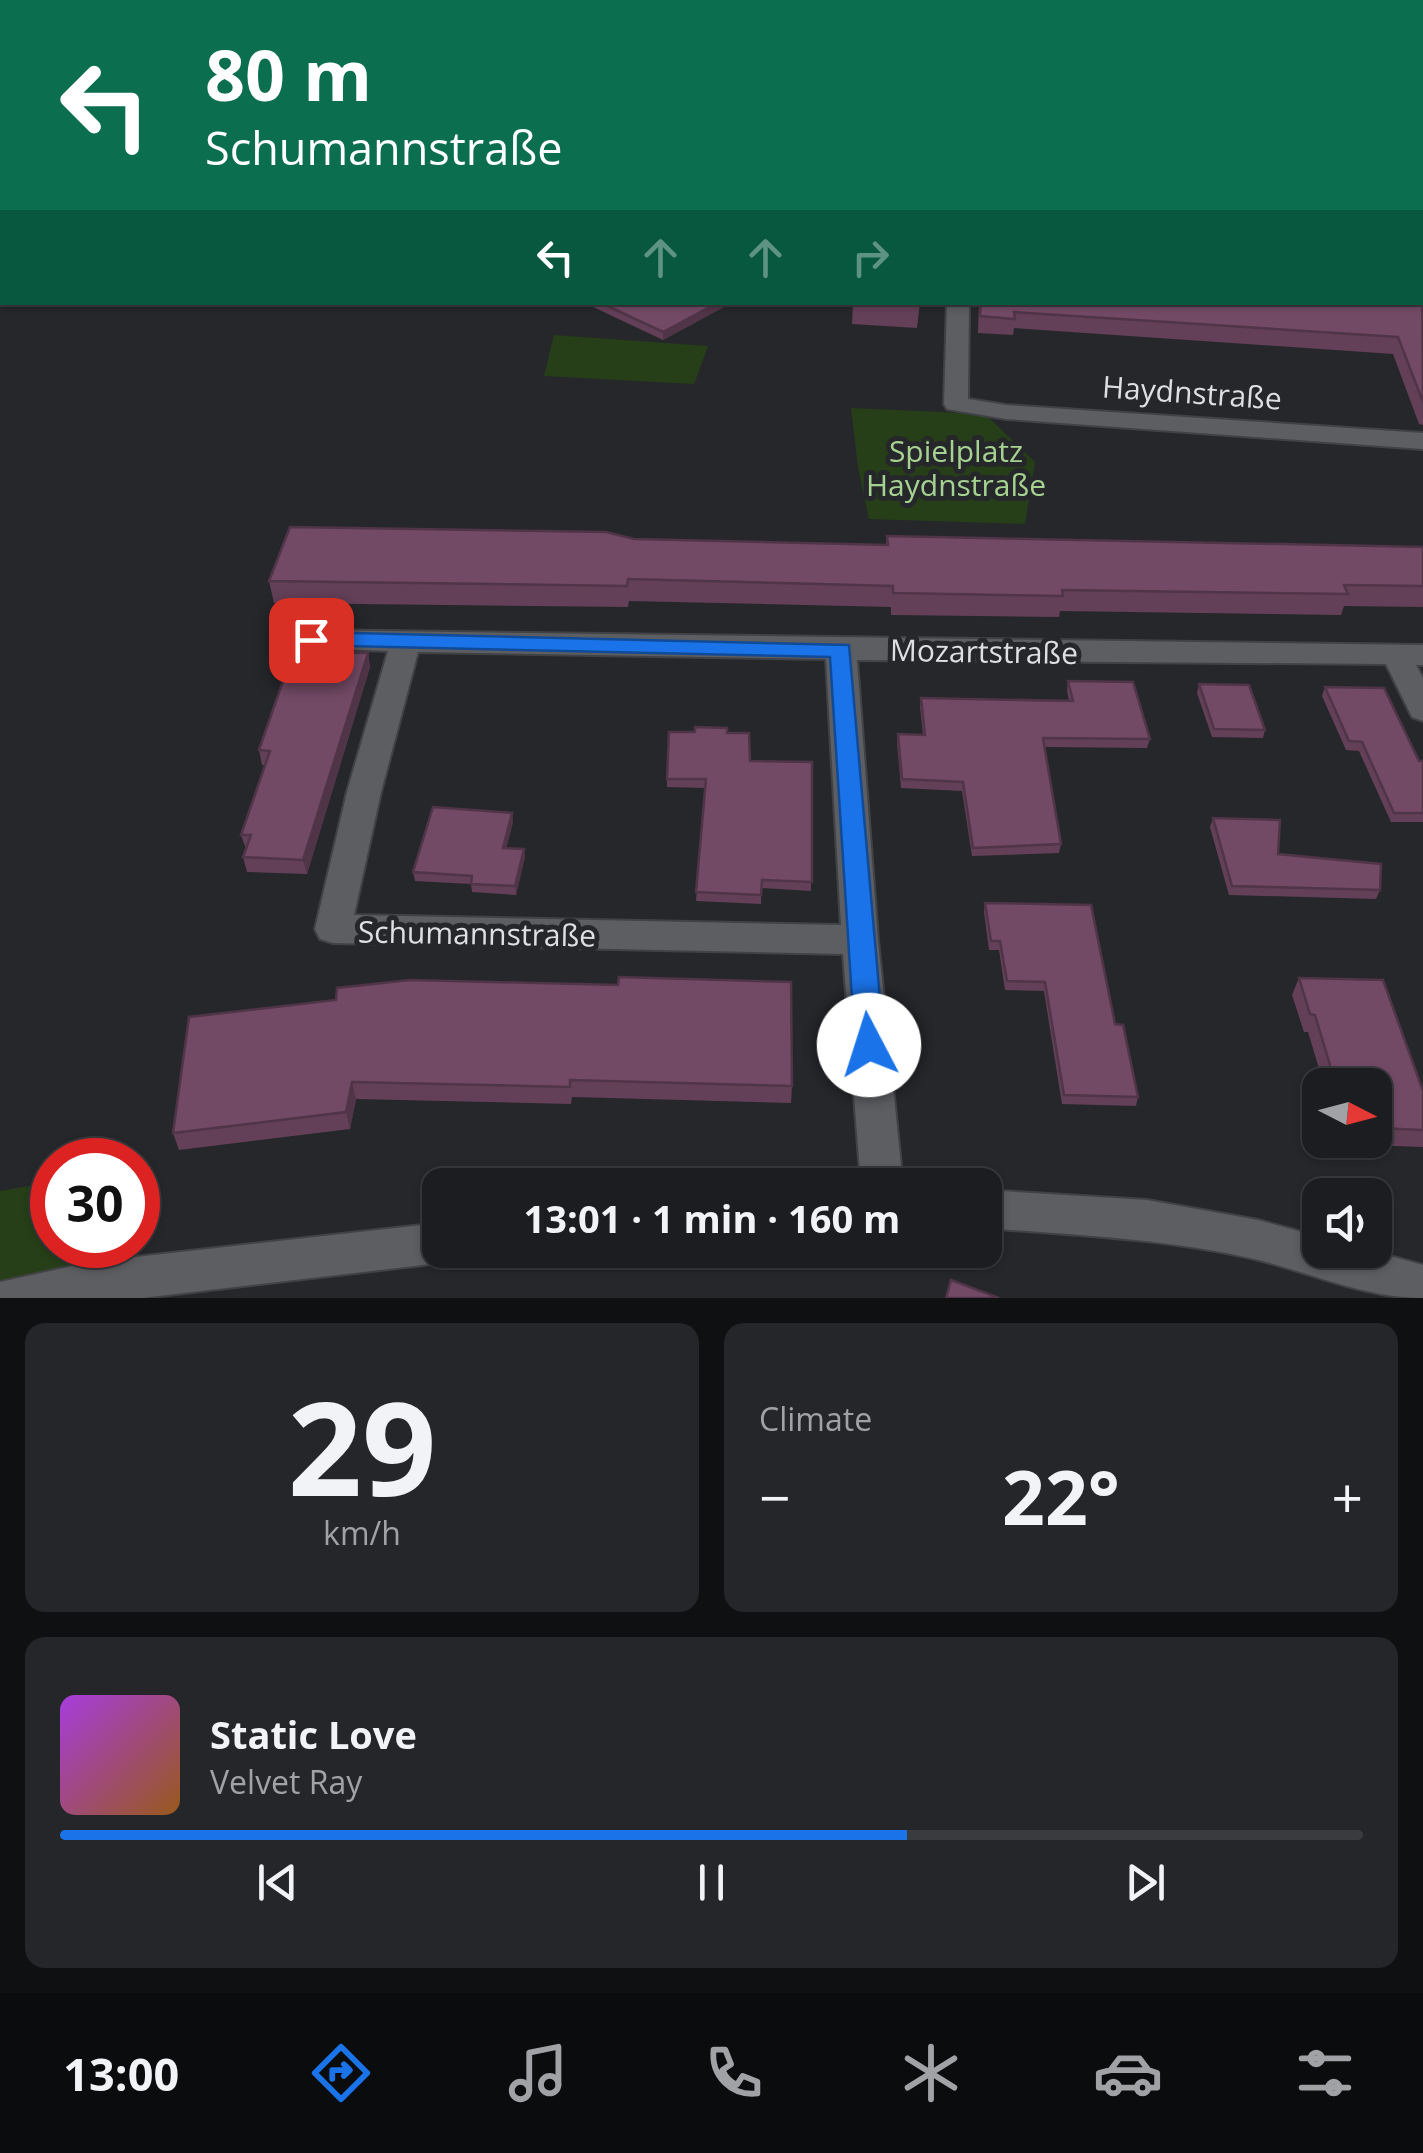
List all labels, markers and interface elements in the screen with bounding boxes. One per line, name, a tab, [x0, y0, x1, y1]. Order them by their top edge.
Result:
text: 80 m	[205, 26, 372, 122]
icon: left	[40, 40, 170, 170]
text: Schumannstraße	[205, 117, 562, 178]
icon: left	[528, 230, 583, 285]
icon: ahead	[633, 230, 688, 285]
icon: ahead	[738, 230, 793, 285]
icon: right	[843, 230, 898, 285]
street label: Haydnstraße	[1101, 365, 1283, 419]
park label: Spielplatz Haydnstraße	[866, 430, 1046, 505]
pin	[269, 598, 354, 683]
icon: arrive	[284, 613, 339, 668]
street label: Mozartstraße	[890, 629, 1078, 673]
street label: Schumannstraße	[358, 910, 596, 956]
position arrow	[817, 993, 921, 1097]
north arrow	[1302, 1068, 1392, 1158]
map controls	[1302, 1068, 1392, 1268]
speed limit sign: 30	[30, 1138, 160, 1268]
button: sound	[1302, 1178, 1392, 1268]
text: 13:01 · 1 min · 160 m	[524, 1192, 900, 1244]
text: 29	[288, 1357, 436, 1534]
text: Climate	[759, 1397, 872, 1440]
text: 22°	[1002, 1445, 1120, 1547]
text: −	[759, 1459, 790, 1534]
text: +	[1332, 1459, 1363, 1534]
text: km/h	[323, 1511, 401, 1554]
text: Static Love	[210, 1708, 417, 1760]
text: Velvet Ray	[210, 1760, 362, 1803]
icon: previous	[250, 1855, 305, 1910]
icon: pause	[684, 1855, 739, 1910]
icon: next	[1118, 1855, 1173, 1910]
icon: directions	[306, 2038, 376, 2108]
icon: music	[503, 2038, 573, 2108]
icon: phone	[699, 2038, 769, 2108]
icon: climate	[896, 2038, 966, 2108]
icon: car	[1093, 2038, 1163, 2108]
icon: filters	[1290, 2038, 1360, 2108]
text: 13:00	[63, 2043, 179, 2104]

